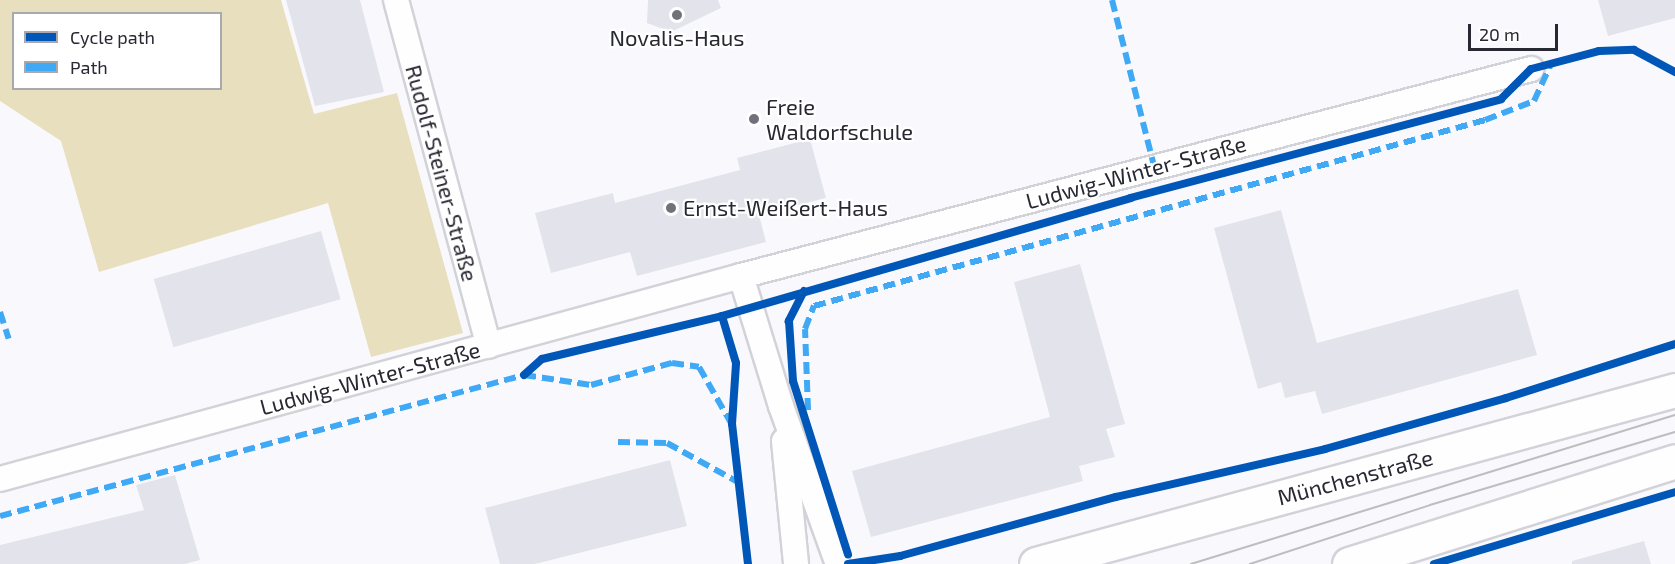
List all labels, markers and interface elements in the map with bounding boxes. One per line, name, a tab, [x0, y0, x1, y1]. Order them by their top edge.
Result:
marker: Novalis-Haus	[670, 8, 684, 22]
legend	[12, 12, 222, 90]
scale bar	[1471, 12, 1561, 50]
text: 20 m	[1479, 23, 1520, 45]
place label: Novalis-Haus	[609, 25, 745, 51]
text: Cycle path	[70, 26, 155, 48]
text: Path	[70, 56, 108, 78]
street label: Rudolf-Steiner-Straße	[400, 62, 484, 284]
place label: Freie Waldorfschule	[766, 93, 913, 144]
marker: Freie Waldorfschule	[747, 112, 761, 126]
street label: Ludwig-Winter-Straße	[1023, 130, 1249, 214]
place label: Ernst-Weißert-Haus	[683, 195, 888, 221]
marker: Ernst-Weißert-Haus	[664, 201, 678, 215]
street label: Ludwig-Winter-Straße	[257, 336, 483, 420]
street label: Münchenstraße	[1274, 444, 1436, 510]

